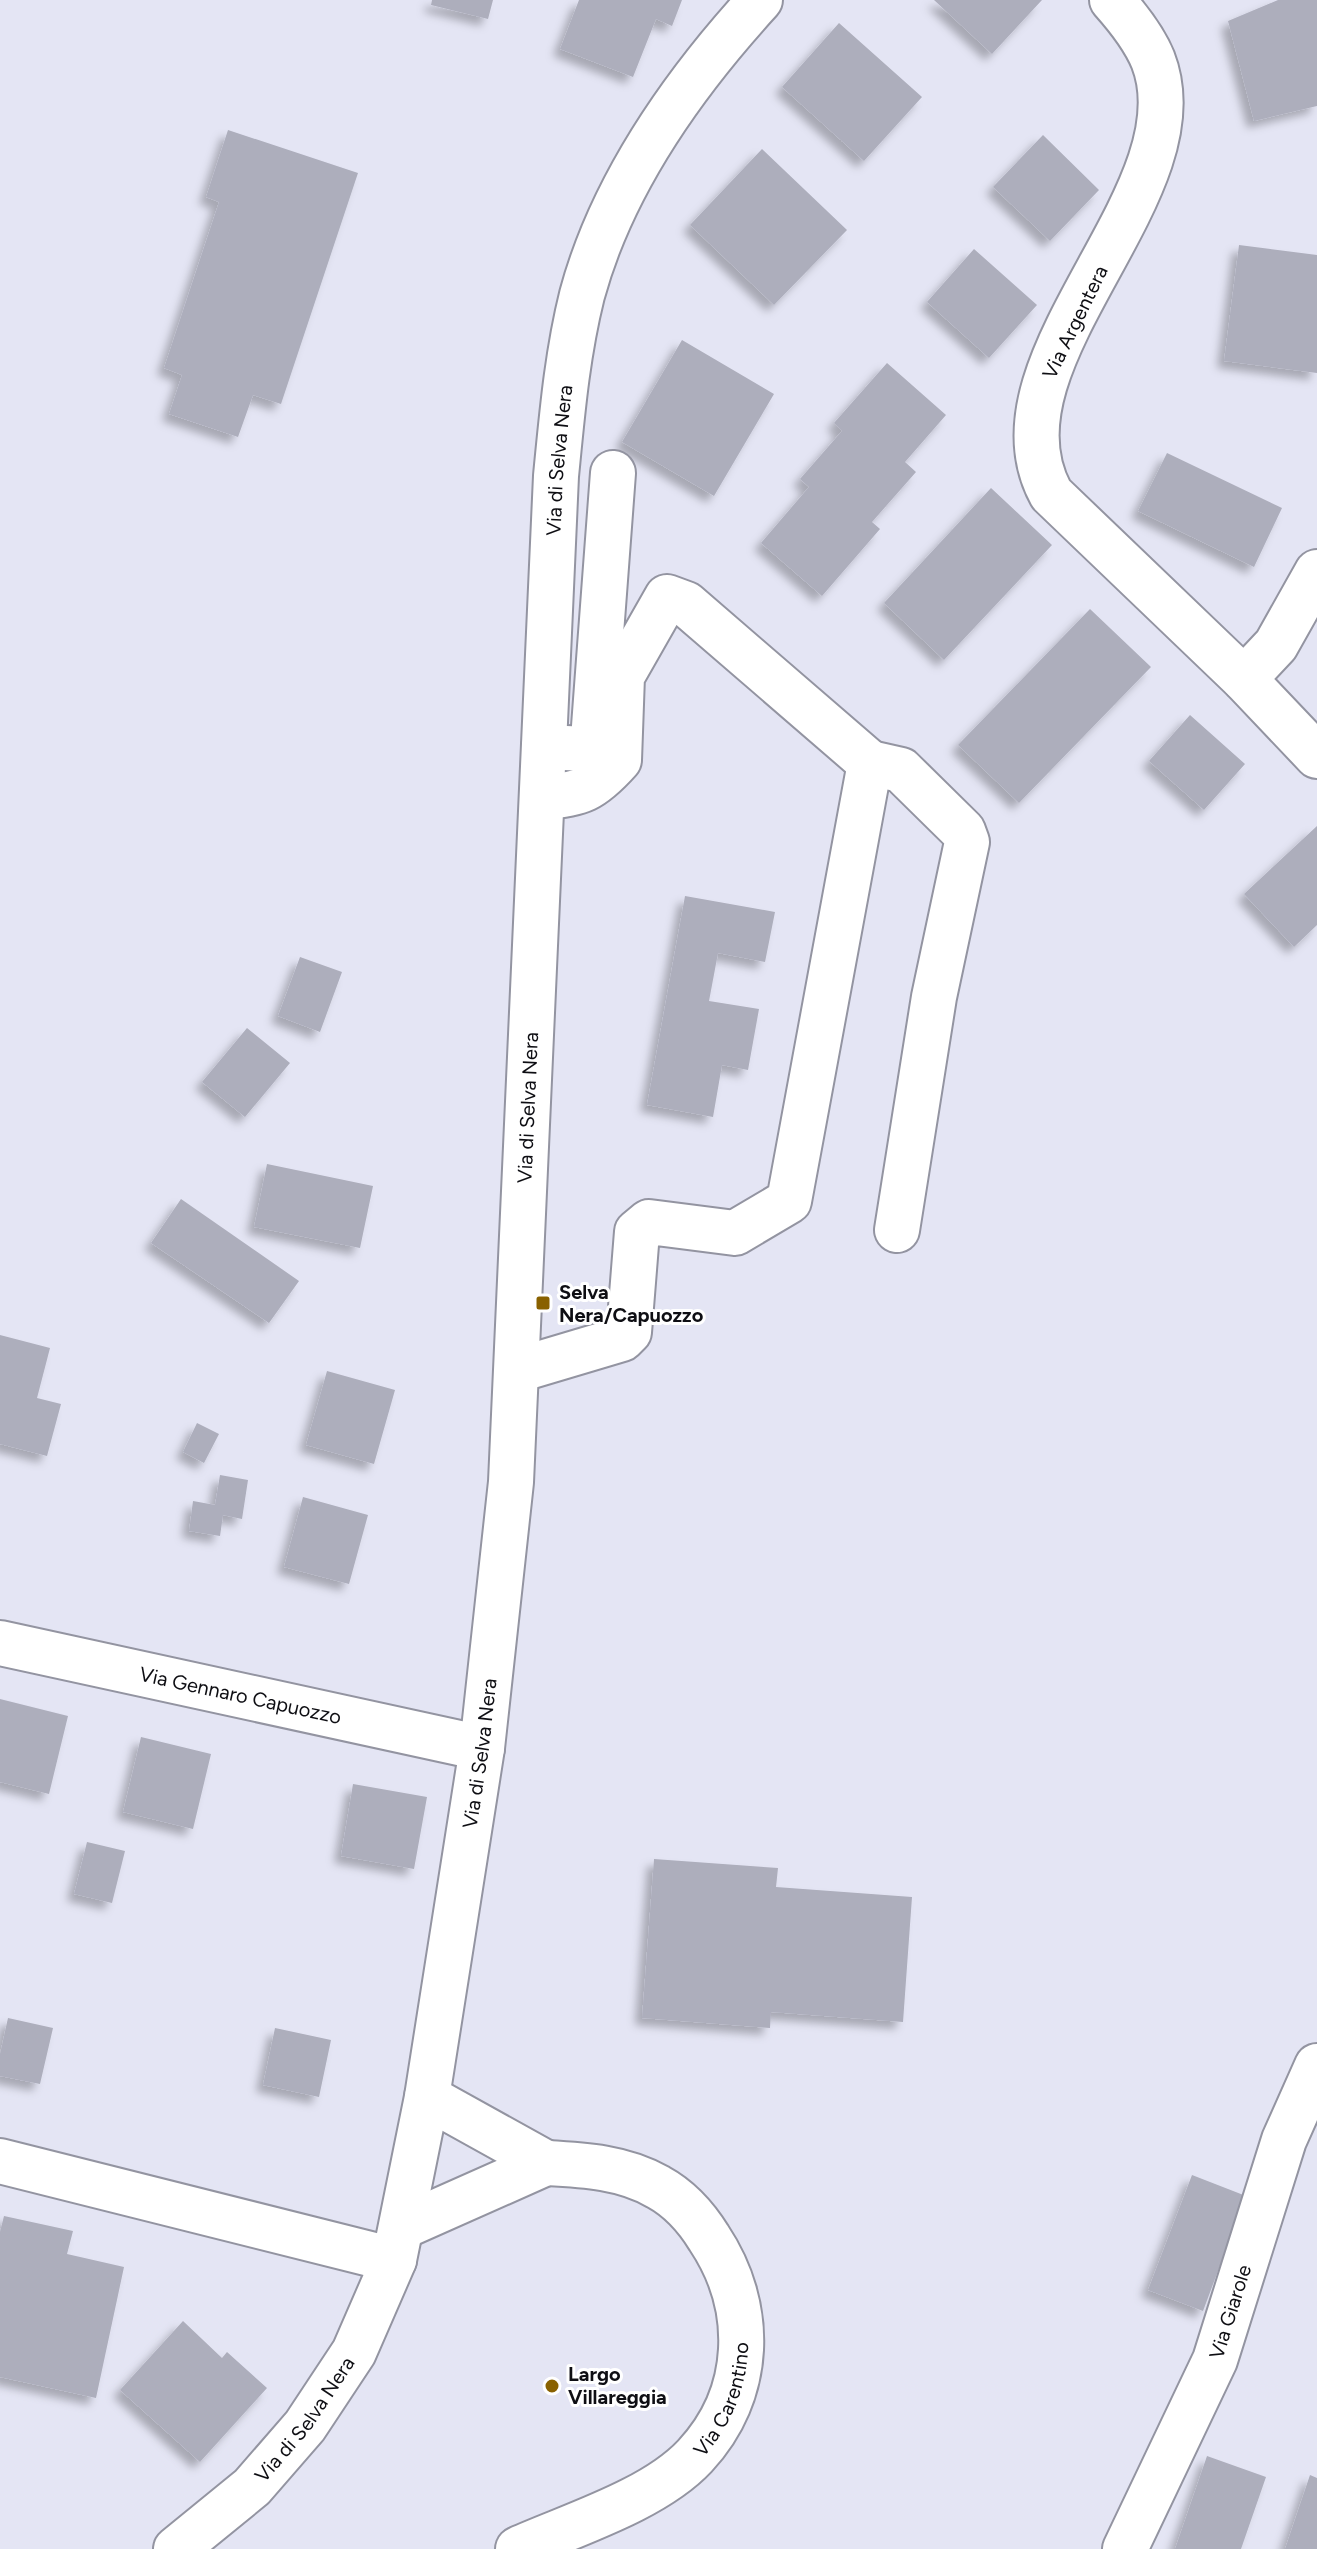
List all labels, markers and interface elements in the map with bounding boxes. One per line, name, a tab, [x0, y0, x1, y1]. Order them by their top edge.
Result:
street label: Via Argentera	[1037, 261, 1113, 383]
street label: Via di Selva Nera	[541, 384, 578, 536]
street label: Via di Selva Nera	[512, 1031, 543, 1184]
place label: Selva Nera/Capuozzo	[559, 1280, 704, 1327]
marker: Selva Nera/Capuozzo	[534, 1294, 552, 1312]
street label: Via Gennaro Capuozzo	[137, 1662, 344, 1729]
street label: Via di Selva Nera	[458, 1677, 502, 1830]
street label: Via Giarole	[1204, 2262, 1256, 2362]
street label: Via Carentino	[688, 2342, 753, 2461]
street label: Via di Selva Nera	[250, 2352, 360, 2487]
place label: Largo Villareggia	[568, 2362, 667, 2409]
marker: Largo Villareggia	[543, 2377, 561, 2395]

